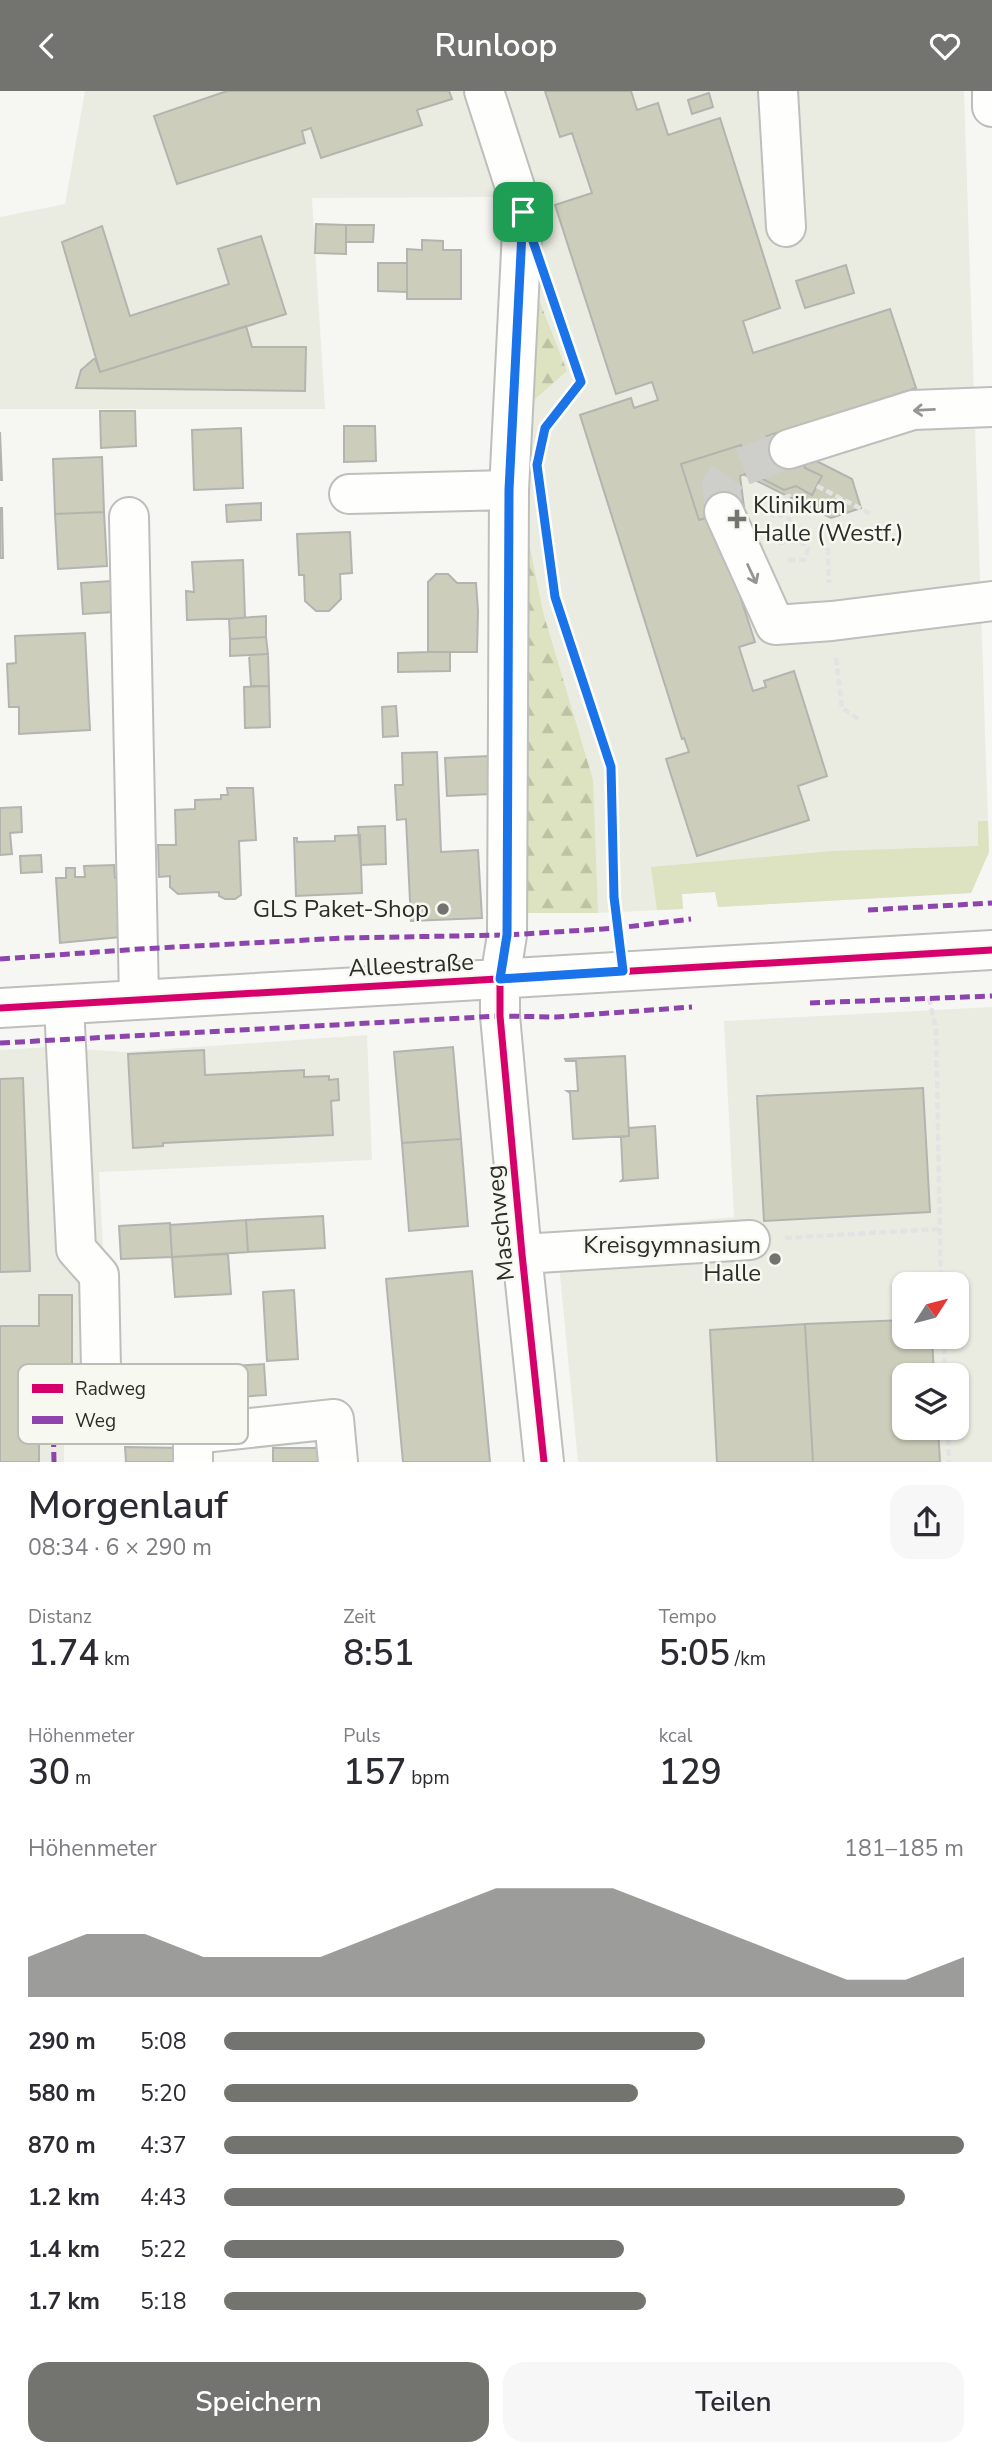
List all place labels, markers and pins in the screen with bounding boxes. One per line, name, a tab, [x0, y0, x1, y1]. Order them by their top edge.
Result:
pin	[493, 182, 553, 242]
place label: Klinikum Halle (Westf.)	[753, 489, 904, 549]
marker: Klinikum Halle (Westf.)	[727, 509, 747, 529]
place label: GLS Paket-Shop	[253, 893, 429, 925]
marker: GLS Paket-Shop	[435, 901, 451, 917]
place label: Kreisgymnasium Halle	[583, 1229, 761, 1289]
marker: Kreisgymnasium Halle	[767, 1251, 783, 1267]

